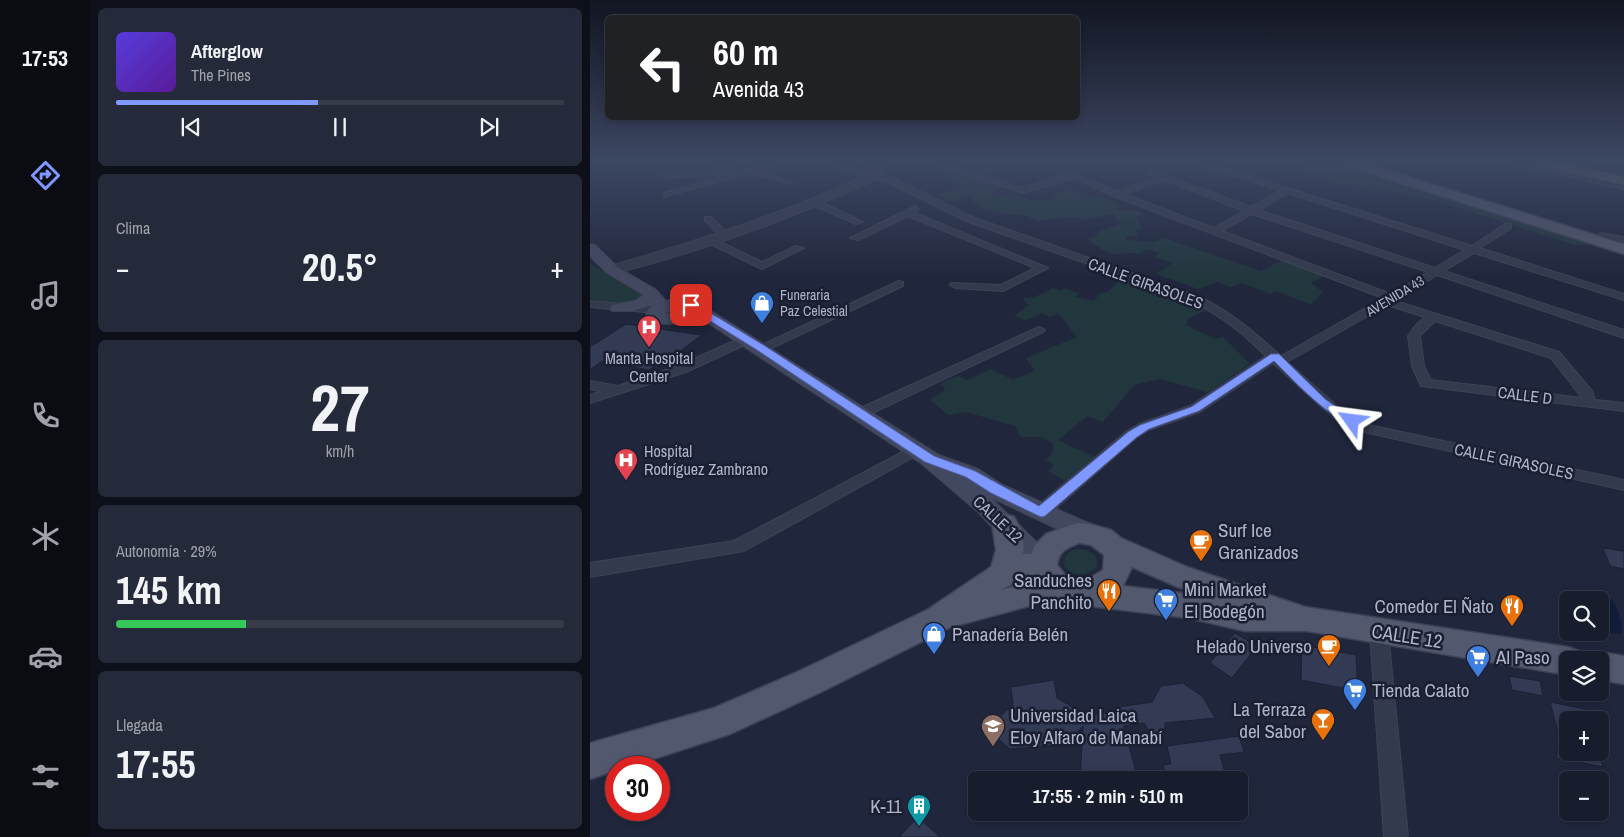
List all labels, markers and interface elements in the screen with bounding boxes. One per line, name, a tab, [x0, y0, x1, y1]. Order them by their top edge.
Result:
text: 60 m	[713, 29, 778, 76]
icon: left	[630, 35, 695, 100]
text: Afterglow	[191, 38, 263, 64]
text: 17:53	[22, 43, 68, 73]
text: The Pines	[191, 64, 251, 86]
text: Avenida 43	[713, 74, 804, 104]
icon: previous	[177, 113, 205, 141]
icon: pause	[326, 113, 354, 141]
icon: next	[475, 113, 503, 141]
icon: directions	[28, 158, 63, 193]
text: Clima	[116, 217, 150, 239]
text: 20.5°	[302, 242, 378, 293]
text: −	[116, 249, 129, 287]
text: +	[551, 249, 564, 287]
street label: CALLE GIRASOLES	[1085, 252, 1207, 314]
street label: AVENIDA 43	[1362, 272, 1427, 321]
icon: music	[28, 278, 63, 313]
pin	[670, 284, 712, 326]
place label: Funeraria Paz Celestial	[780, 286, 848, 320]
shop icon: Funeraria Paz Celestial	[749, 290, 775, 324]
icon: arrive	[677, 291, 705, 319]
hospital icon: Manta Hospital Center	[636, 314, 662, 348]
place label: Manta Hospital Center	[605, 347, 693, 387]
text: 27	[310, 364, 370, 451]
street label: CALLE D	[1497, 381, 1553, 409]
position arrow	[1325, 394, 1377, 446]
icon: phone	[28, 398, 63, 433]
street label: CALLE GIRASOLES	[1453, 438, 1576, 484]
text: km/h	[326, 440, 354, 462]
place label: Hospital Rodríguez Zambrano	[644, 440, 768, 480]
hospital icon: Hospital Rodríguez Zambrano	[613, 447, 639, 481]
street label: CALLE 12	[969, 491, 1027, 547]
place label: Surf Ice Granizados	[1218, 517, 1299, 565]
icon: climate	[28, 519, 63, 554]
cafe icon: Surf Ice Granizados	[1188, 528, 1214, 562]
text: Autonomía · 29%	[116, 540, 217, 562]
text: 145 km	[116, 565, 222, 616]
place label: Sanduches Panchito	[1014, 567, 1092, 615]
place label: Mini Market El Bodegón	[1184, 576, 1267, 624]
restaurant icon: Sanduches Panchito	[1096, 578, 1122, 612]
supermarket icon: Mini Market El Bodegón	[1153, 587, 1179, 621]
map controls	[1559, 591, 1609, 821]
button: search	[1559, 591, 1609, 641]
place label: Comedor El Ñato	[1375, 593, 1494, 619]
restaurant icon: Comedor El Ñato	[1499, 593, 1525, 627]
street label: CALLE 12	[1370, 618, 1444, 654]
shop icon: Panadería Belén	[921, 621, 947, 655]
place label: Panadería Belén	[952, 621, 1068, 647]
place label: Helado Universo	[1196, 633, 1312, 659]
cafe icon: Helado Universo	[1316, 633, 1342, 667]
icon: car	[28, 639, 63, 674]
supermarket icon: Al Paso	[1465, 644, 1491, 678]
place label: Al Paso	[1495, 644, 1550, 670]
button: layers	[1559, 651, 1609, 701]
supermarket icon: Tienda Calato	[1342, 677, 1368, 711]
place label: Tienda Calato	[1372, 677, 1470, 703]
place label: La Terraza del Sabor	[1233, 696, 1307, 744]
place label: Universidad Laica Eloy Alfaro de Manabí	[1010, 702, 1163, 750]
bar icon: La Terraza del Sabor	[1310, 707, 1336, 741]
button: +	[1559, 711, 1609, 761]
school or university icon: Universidad Laica Eloy Alfaro de Manabí	[980, 713, 1006, 747]
text: Llegada	[116, 714, 163, 736]
text: 17:55	[116, 739, 196, 790]
speed limit sign: 30	[605, 756, 670, 821]
icon: filters	[28, 759, 63, 794]
button: −	[1559, 771, 1609, 821]
text: 17:55 · 2 min · 510 m	[1033, 783, 1183, 809]
place label: K-11	[870, 793, 902, 819]
building icon: K-11	[906, 793, 932, 827]

